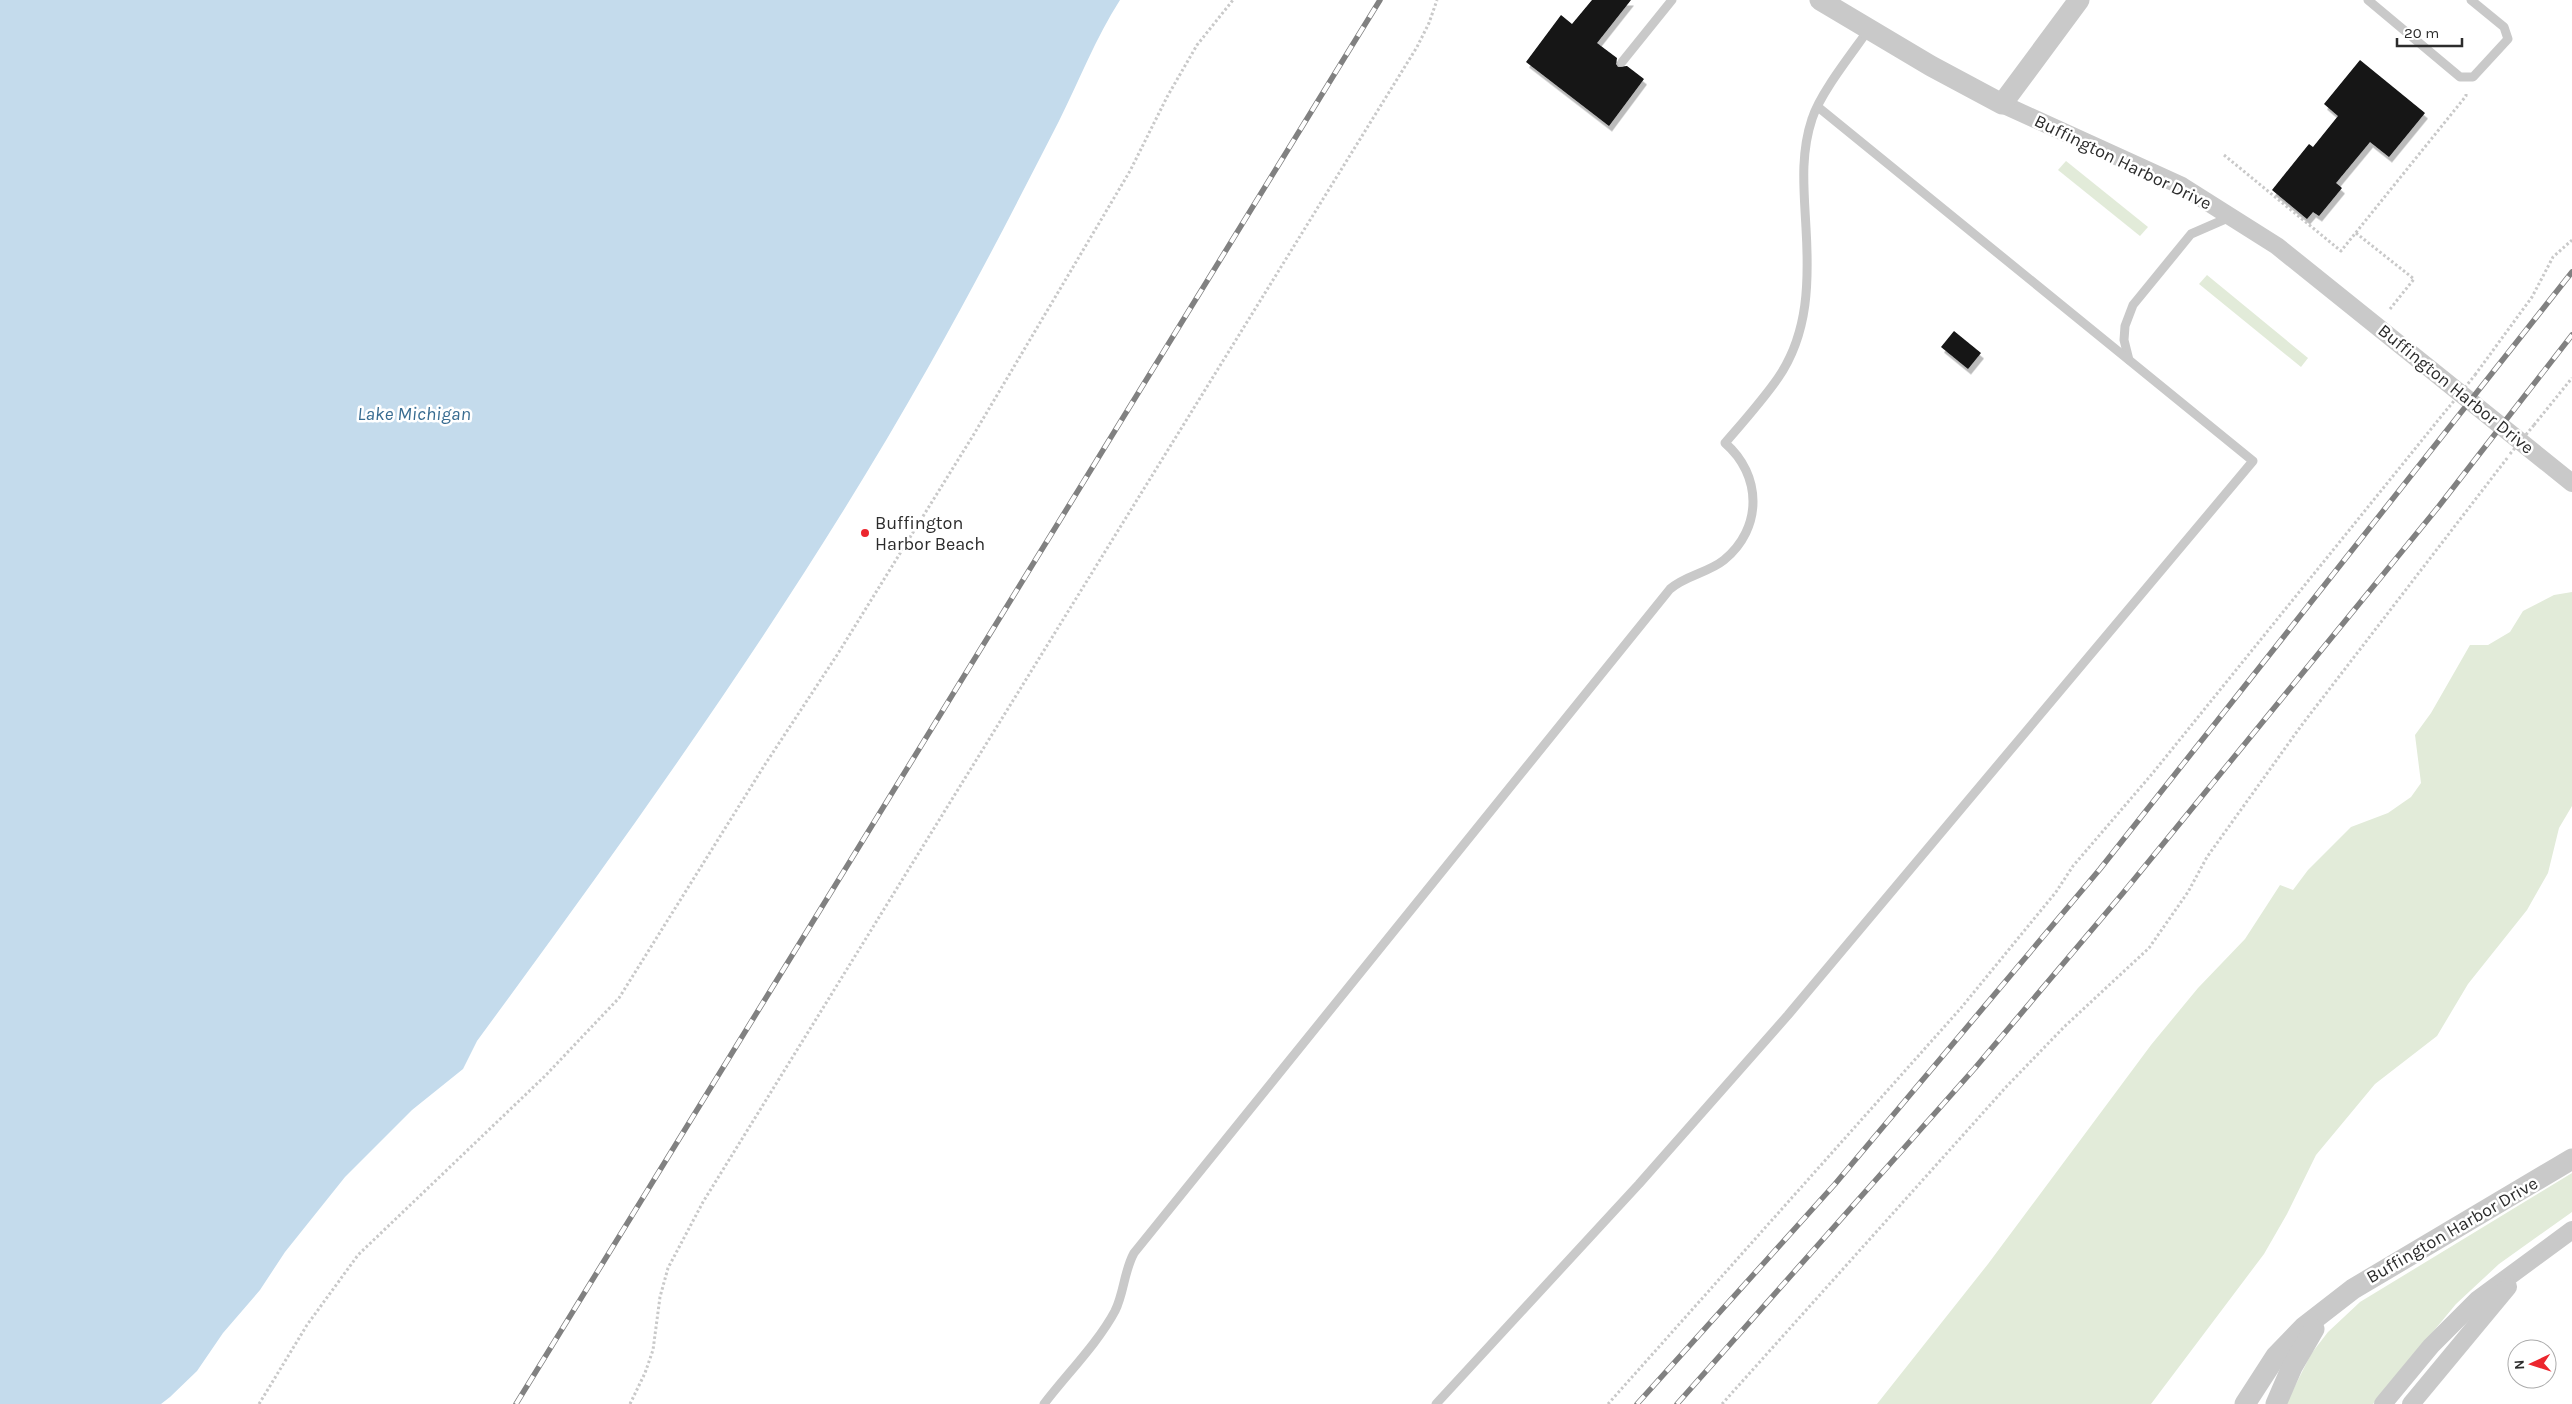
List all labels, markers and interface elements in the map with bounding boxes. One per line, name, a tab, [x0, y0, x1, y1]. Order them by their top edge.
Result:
scale bar	[2397, 15, 2462, 47]
text: 20 m	[2404, 24, 2439, 42]
street label: Buffington Harbor Drive	[2031, 110, 2215, 214]
street label: Buffington Harbor Drive	[2374, 319, 2538, 459]
water label: Lake Michigan	[357, 403, 471, 425]
place label: Buffington Harbor Beach	[875, 512, 985, 555]
marker: Buffington Harbor Beach	[859, 527, 871, 539]
street label: Buffington Harbor Drive	[2362, 1172, 2542, 1288]
north arrow	[2507, 1339, 2557, 1389]
text: N	[2511, 1359, 2528, 1370]

